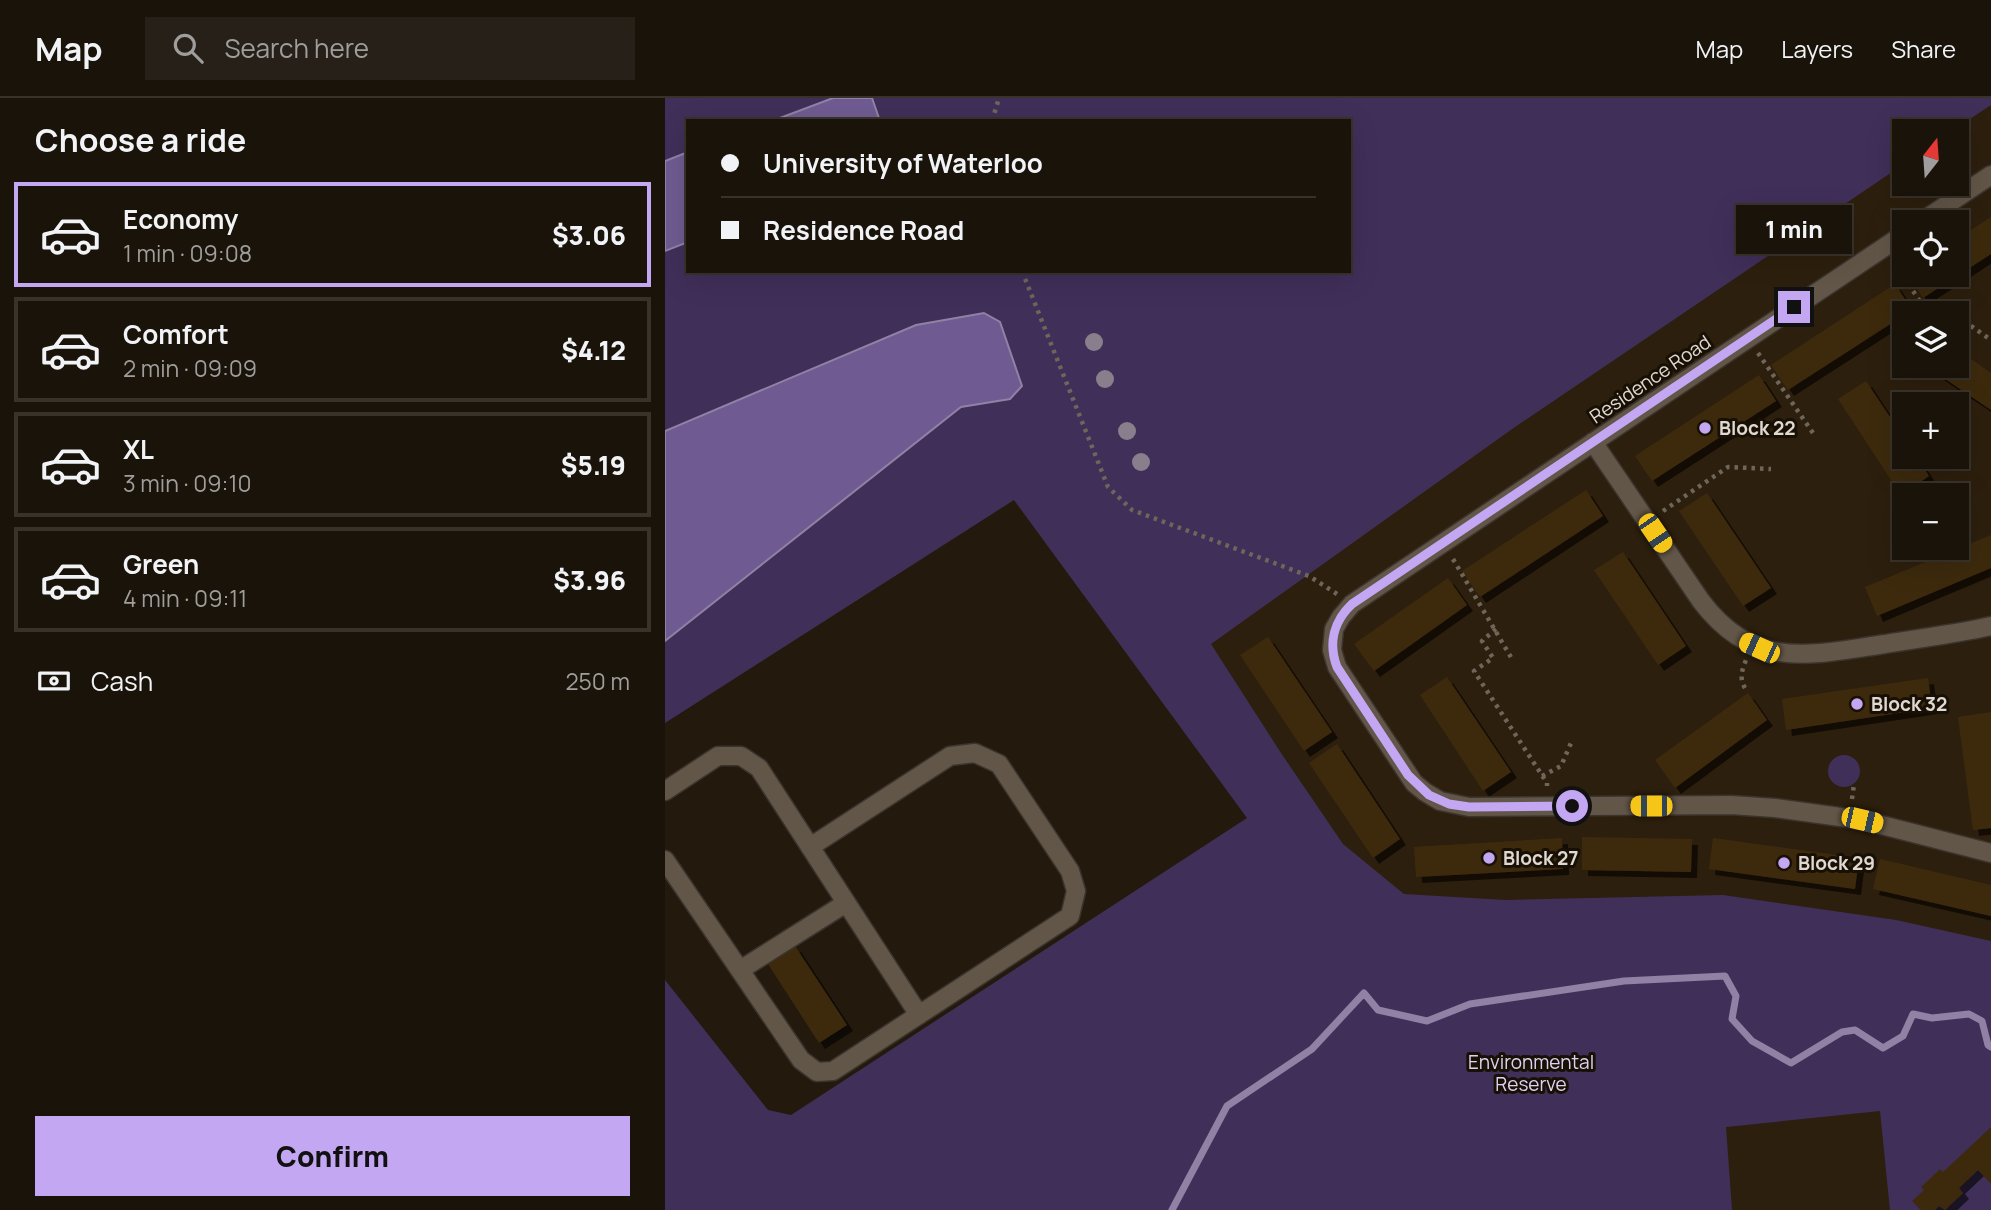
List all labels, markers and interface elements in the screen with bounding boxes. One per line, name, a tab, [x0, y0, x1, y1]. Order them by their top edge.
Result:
search box	[145, 17, 635, 80]
text: Map	[35, 26, 103, 71]
icon: search	[169, 29, 207, 67]
text: Search here	[225, 30, 369, 66]
text: Map	[1696, 32, 1743, 65]
text: Layers	[1781, 32, 1853, 65]
text: Share	[1891, 32, 1956, 65]
text: Choose a ride	[35, 118, 246, 162]
north arrow	[1892, 119, 1969, 196]
map controls	[1892, 119, 1969, 560]
text: University of Waterloo	[763, 145, 1043, 181]
text: Economy	[123, 201, 238, 237]
icon: car	[39, 203, 102, 266]
callout: 1 min	[1736, 206, 1852, 254]
button: locate	[1892, 210, 1969, 287]
text: Residence Road	[763, 212, 964, 248]
text: 1 min	[1765, 213, 1823, 245]
text: $3.06	[552, 217, 626, 253]
text: 1 min · 09:08	[123, 237, 252, 269]
route end	[1778, 291, 1810, 323]
button: layers	[1892, 301, 1969, 378]
text: Comfort	[123, 316, 229, 352]
icon: car	[39, 318, 102, 381]
street label: Residence Road	[1584, 329, 1716, 429]
text: $4.12	[561, 332, 626, 368]
text: 2 min · 09:09	[123, 352, 257, 384]
button: +	[1892, 392, 1969, 469]
place label: Block 22	[1719, 415, 1796, 441]
marker: Block 22	[1697, 420, 1713, 436]
text: XL	[123, 431, 154, 467]
icon: car	[39, 433, 102, 496]
text: $5.19	[561, 447, 626, 483]
text: 3 min · 09:10	[123, 467, 251, 499]
button: −	[1892, 483, 1969, 560]
car	[1635, 510, 1676, 556]
text: Green	[123, 546, 199, 582]
icon: car	[39, 548, 102, 611]
text: $3.96	[553, 562, 626, 598]
text: 4 min · 09:11	[123, 582, 247, 614]
car	[1736, 630, 1783, 666]
icon: cash	[35, 662, 73, 700]
text: Cash	[91, 663, 153, 699]
text: 250 m	[565, 665, 630, 697]
place label: Block 32	[1871, 691, 1947, 717]
marker: Block 32	[1849, 696, 1865, 712]
route start	[1556, 790, 1588, 822]
car	[1631, 796, 1673, 817]
car	[1840, 805, 1885, 835]
place label: Block 27	[1503, 845, 1578, 871]
marker: Block 27	[1481, 850, 1497, 866]
place label: Block 29	[1798, 850, 1875, 876]
marker: Block 29	[1776, 855, 1792, 871]
park label: Environmental Reserve	[1468, 1049, 1594, 1097]
button: Confirm	[35, 1116, 630, 1196]

